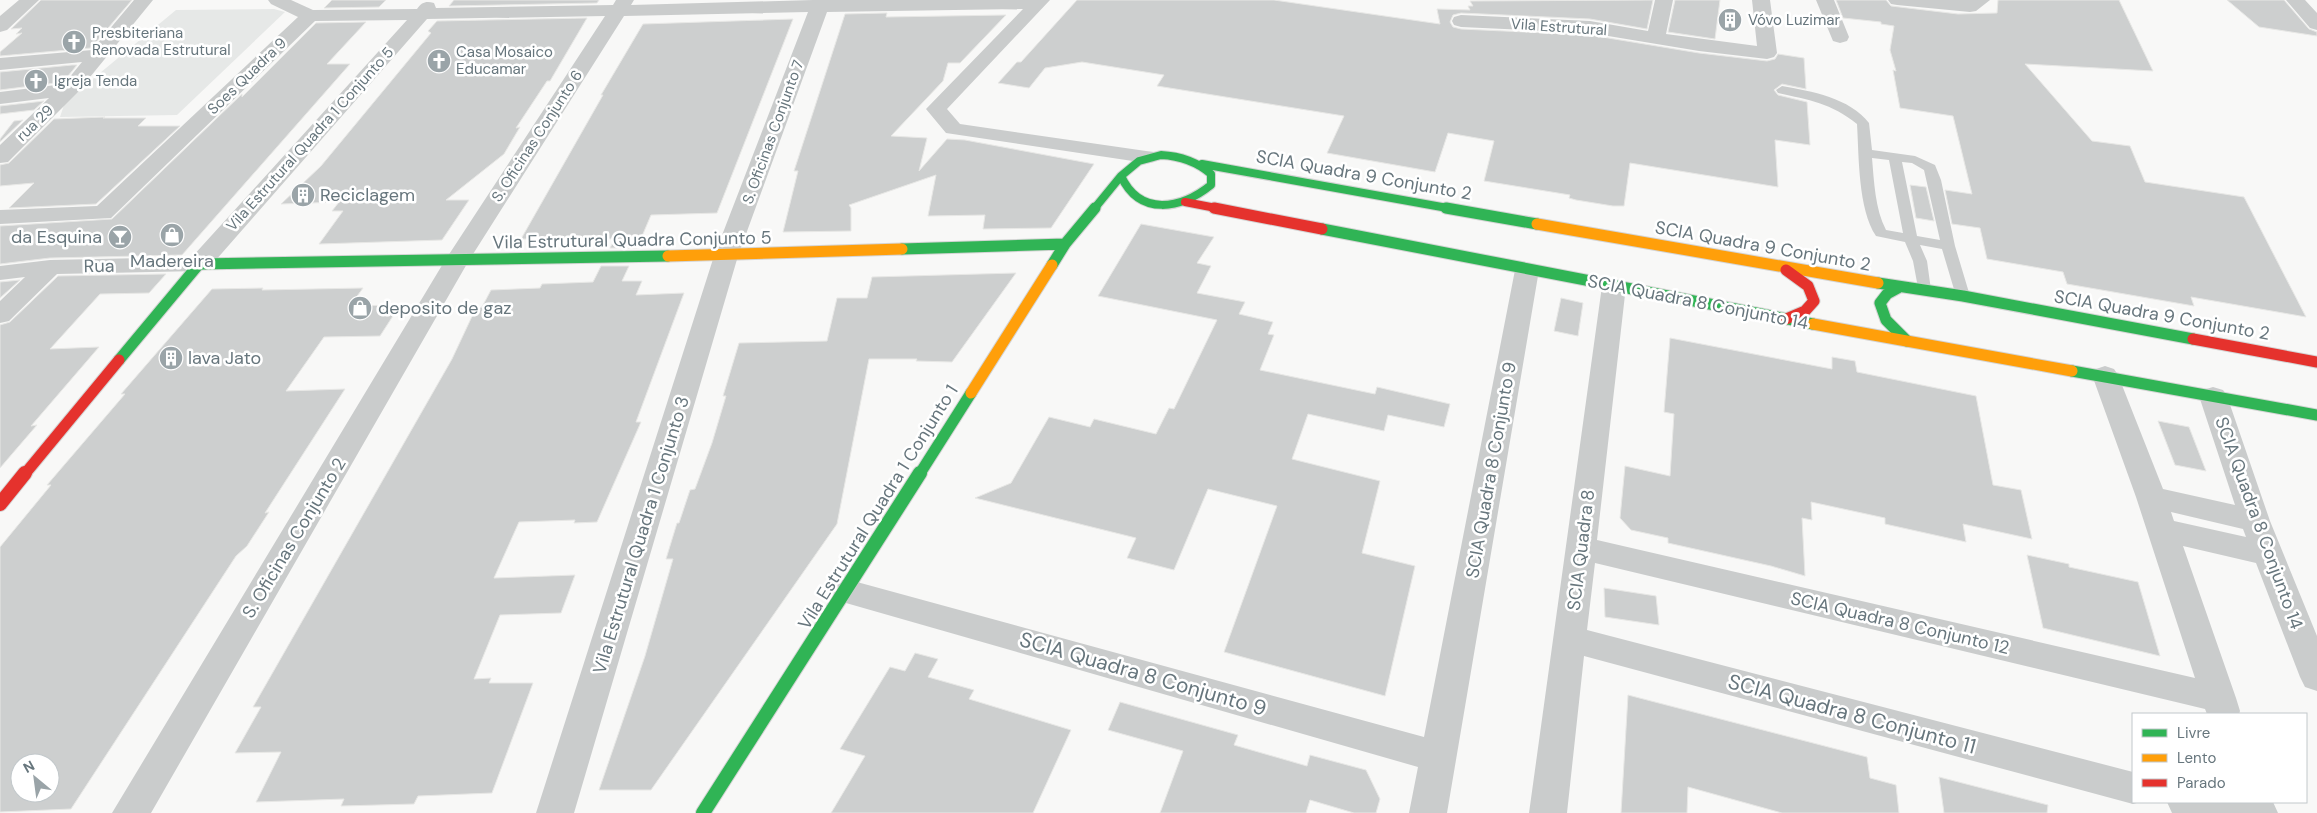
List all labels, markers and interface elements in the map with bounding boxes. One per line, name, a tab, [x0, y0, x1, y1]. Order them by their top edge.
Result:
building icon: Vóvo Luzimar	[1717, 7, 1743, 33]
place label: Vóvo Luzimar	[1748, 10, 1840, 30]
street label: Vila Estrutural	[1510, 14, 1608, 40]
place label: Presbiteriana Renovada Estrutural	[92, 23, 231, 60]
church icon: Presbiteriana Renovada Estrutural	[61, 29, 87, 55]
street label: Soes Quadra 9	[203, 33, 291, 119]
place label: Casa Mosaico Educamar	[456, 42, 553, 79]
street label: Vila Estrutural Quadra 1 Conjunto 5	[222, 43, 398, 235]
church icon: Casa Mosaico Educamar	[426, 48, 452, 74]
street label: S. Oficinas Conjunto 7	[738, 57, 808, 207]
street label: S. Oficinas Conjunto 6	[487, 66, 587, 206]
church icon: Igreja Tenda	[23, 68, 49, 94]
place label: Igreja Tenda	[54, 71, 137, 91]
street label: rua 29	[12, 100, 58, 146]
street label: SCIA Quadra 9 Conjunto 2	[1254, 144, 1474, 206]
building icon: Reciclagem	[290, 182, 316, 208]
place label: Reciclagem	[320, 183, 415, 207]
street label: SCIA Quadra 9 Conjunto 2	[1653, 215, 1873, 277]
shop icon: Madereira	[159, 222, 185, 248]
bar icon: da Esquina	[107, 224, 133, 250]
place label: da Esquina	[11, 225, 102, 249]
street label: Vila Estrutural Quadra Conjunto 5	[492, 226, 772, 254]
place label: Madereira	[130, 249, 214, 273]
street label: Rua	[83, 254, 115, 278]
street label: SCIA Quadra 8 Conjunto 14	[1586, 269, 1810, 335]
street label: SCIA Quadra 9 Conjunto 2	[2052, 284, 2272, 346]
shop icon: deposito de gaz	[347, 295, 373, 321]
place label: deposito de gaz	[378, 296, 511, 320]
building icon: lava Jato	[158, 345, 184, 371]
place label: lava Jato	[188, 346, 261, 370]
street label: SCIA Quadra 8 Conjunto 9	[1460, 360, 1522, 580]
street label: Vila Estrutural Quadra 1 Conjunto 1	[793, 380, 963, 634]
street label: Vila Estrutural Quadra 1 Conjunto 3	[587, 393, 695, 677]
street label: SCIA Quadra 8 Conjunto 14	[2209, 413, 2309, 633]
street label: S. Oficinas Conjunto 2	[237, 453, 351, 623]
street label: SCIA Quadra 8	[1562, 488, 1600, 612]
street label: SCIA Quadra 8 Conjunto 12	[1788, 586, 2012, 660]
street label: SCIA Quadra 8 Conjunto 9	[1016, 625, 1270, 723]
street label: SCIA Quadra 8 Conjunto 11	[1725, 667, 1979, 761]
legend	[2132, 713, 2307, 803]
text: Livre	[2177, 723, 2210, 743]
text: Lento	[2177, 748, 2216, 768]
north arrow	[10, 753, 60, 803]
text: N	[20, 756, 38, 777]
text: Parado	[2177, 773, 2226, 793]

